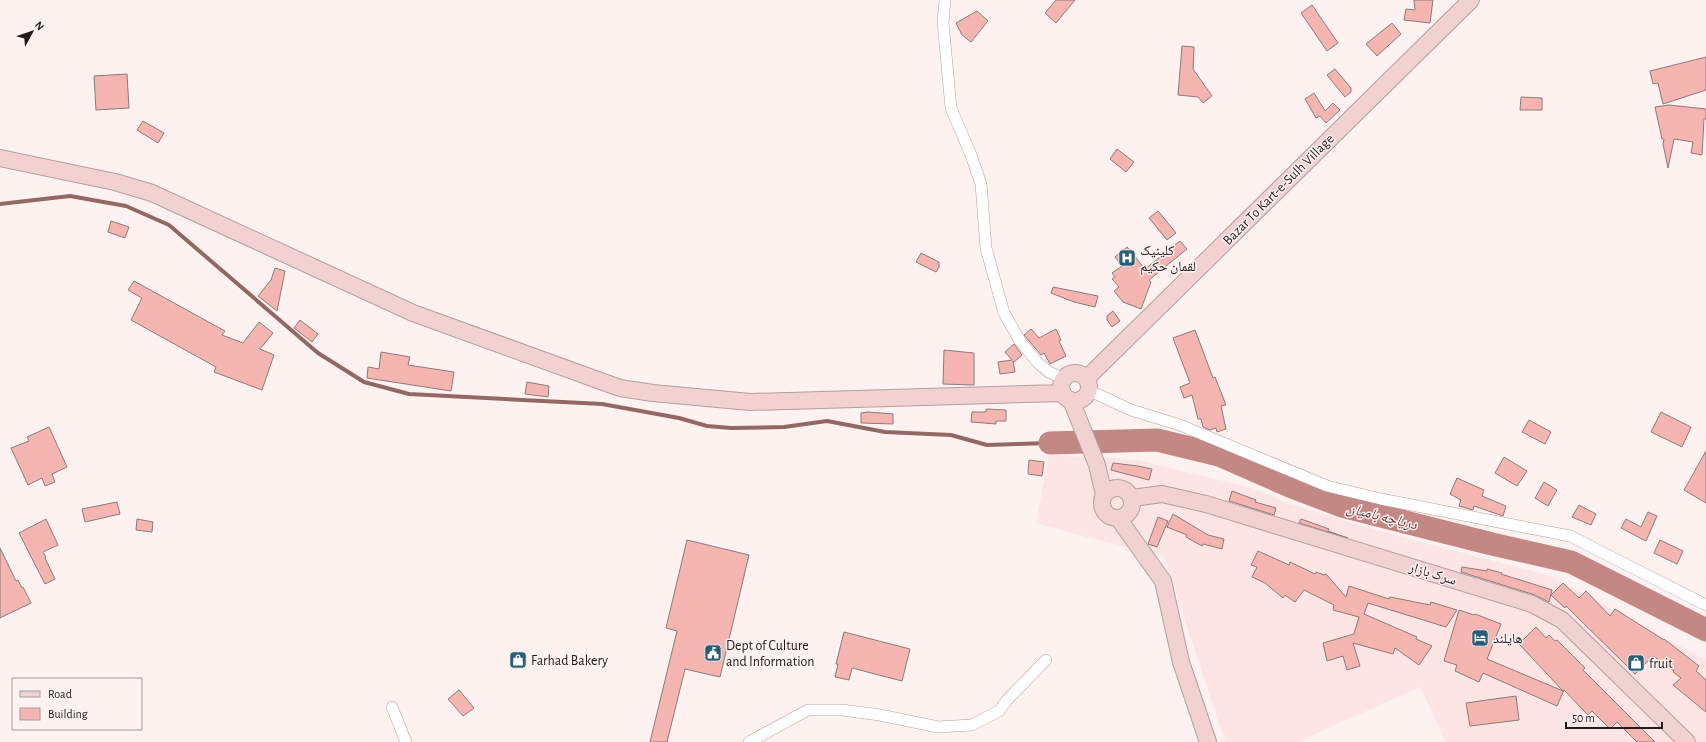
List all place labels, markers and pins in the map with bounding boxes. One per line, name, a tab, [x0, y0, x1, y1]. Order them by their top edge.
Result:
place label: کلینیک لقمان حکیم	[1140, 244, 1196, 276]
hospital icon: کلینیک لقمان حکیم	[1117, 248, 1137, 268]
hotel icon: هایلند	[1470, 628, 1490, 648]
place label: هایلند	[1493, 632, 1523, 646]
place label: Dept of Culture and Information	[726, 639, 815, 669]
public building icon: Dept of Culture and Information	[703, 643, 723, 663]
shop icon: Farhad Bakery	[508, 650, 528, 670]
shop icon: fruit	[1626, 653, 1646, 673]
place label: Farhad Bakery	[531, 654, 608, 668]
place label: fruit	[1649, 657, 1673, 671]

